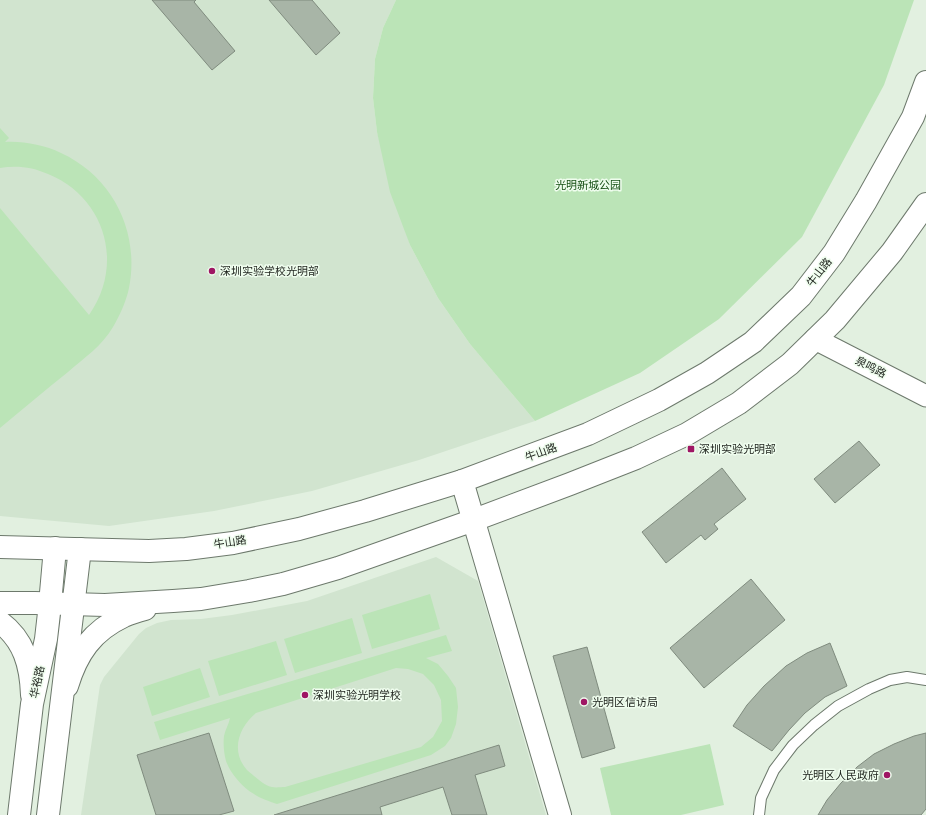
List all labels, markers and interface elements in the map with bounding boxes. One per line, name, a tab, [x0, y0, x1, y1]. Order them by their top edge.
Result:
park label: 光明新城公园	[555, 179, 621, 191]
street label: 牛山路	[804, 255, 834, 289]
place label: 深圳实验学校光明部	[220, 265, 319, 277]
marker: 深圳实验学校光明部	[207, 266, 217, 276]
street label: 泉鸣路	[854, 354, 888, 380]
street label: 牛山路	[523, 441, 559, 463]
place label: 深圳实验光明部	[699, 443, 776, 455]
marker: 深圳实验光明部	[686, 444, 696, 454]
street label: 牛山路	[213, 533, 247, 551]
street label: 华裕路	[28, 665, 46, 699]
place label: 深圳实验光明学校	[313, 689, 401, 701]
marker: 深圳实验光明学校	[300, 690, 310, 700]
place label: 光明区信访局	[592, 696, 658, 708]
marker: 光明区信访局	[579, 697, 589, 707]
place label: 光明区人民政府	[802, 769, 879, 781]
marker: 光明区人民政府	[882, 770, 892, 780]

